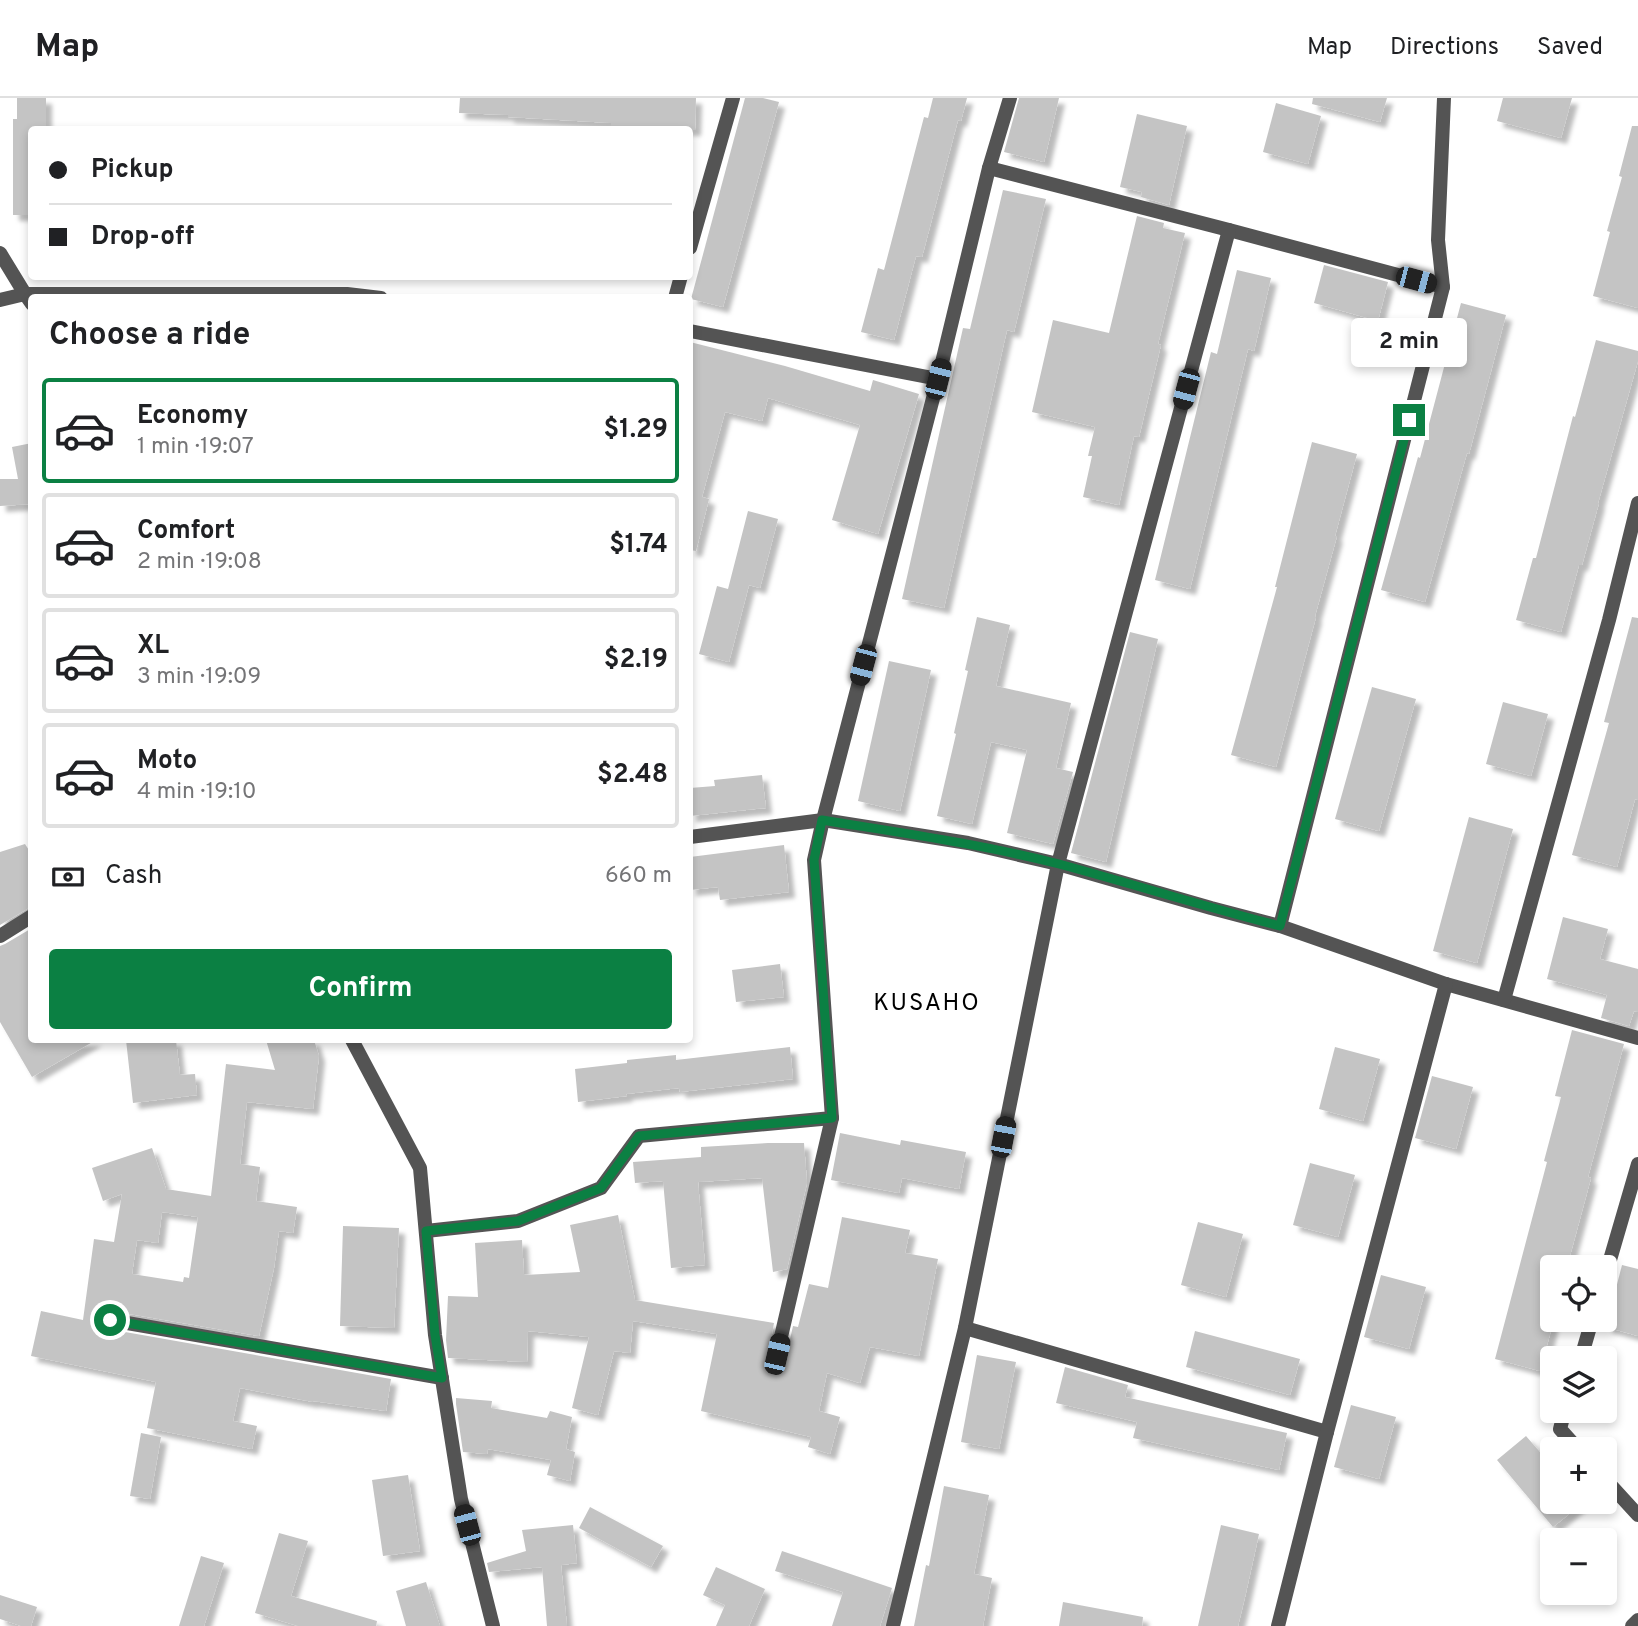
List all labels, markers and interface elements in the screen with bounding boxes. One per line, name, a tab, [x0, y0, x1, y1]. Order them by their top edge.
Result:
text: Map	[35, 27, 99, 69]
text: Map	[1307, 33, 1352, 63]
text: Directions	[1390, 33, 1499, 63]
text: Saved	[1537, 33, 1603, 63]
text: Pickup	[91, 154, 174, 187]
text: Drop-off	[91, 221, 194, 254]
car	[1393, 264, 1440, 296]
text: Choose a ride	[49, 316, 250, 356]
callout: 2 min	[1351, 318, 1467, 368]
text: 2 min	[1379, 328, 1439, 357]
car	[923, 356, 954, 402]
car	[1171, 366, 1202, 412]
icon: car	[53, 399, 116, 462]
text: Economy	[137, 400, 248, 433]
route end	[1393, 404, 1425, 436]
text: $1.29	[604, 414, 668, 447]
text: 1 min · 19:07	[137, 433, 254, 462]
icon: car	[53, 514, 116, 577]
text: Comfort	[137, 515, 235, 548]
text: $1.74	[609, 529, 668, 562]
text: 2 min · 19:08	[137, 548, 262, 577]
icon: car	[53, 629, 116, 692]
text: XL	[137, 630, 169, 663]
car	[848, 642, 879, 688]
text: $2.19	[604, 644, 668, 677]
text: 3 min · 19:09	[137, 663, 261, 692]
icon: car	[53, 744, 116, 807]
text: Moto	[137, 745, 197, 778]
text: $2.48	[597, 759, 668, 792]
text: 4 min · 19:10	[137, 778, 257, 807]
icon: cash	[49, 858, 87, 896]
text: Cash	[105, 860, 162, 893]
text: 660 m	[605, 862, 672, 891]
button: Confirm	[49, 949, 672, 1029]
district label: KUSAHO	[873, 989, 981, 1019]
car	[989, 1114, 1018, 1160]
map controls	[1540, 1255, 1617, 1605]
button: locate	[1540, 1255, 1617, 1332]
route start	[94, 1304, 126, 1336]
car	[763, 1331, 792, 1377]
button: layers	[1540, 1346, 1617, 1423]
button: +	[1540, 1437, 1617, 1514]
car	[452, 1502, 483, 1548]
button: −	[1540, 1528, 1617, 1605]

